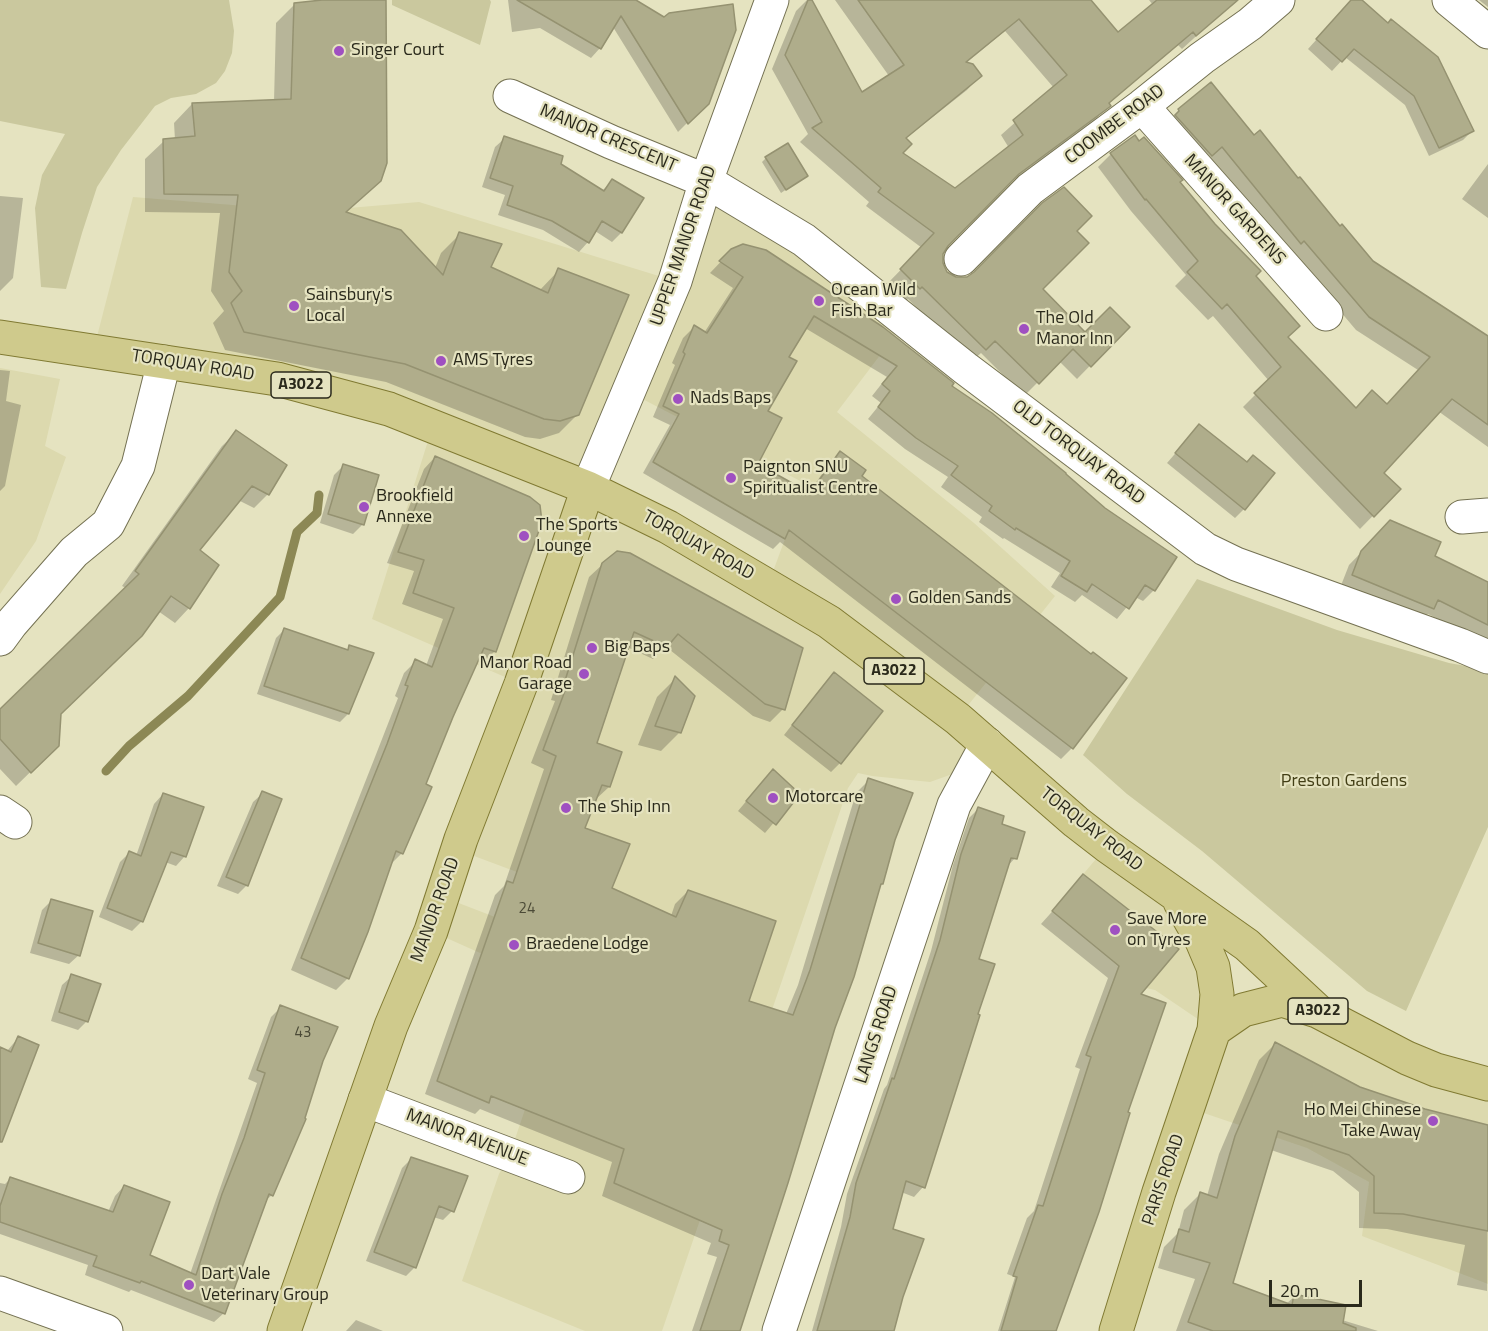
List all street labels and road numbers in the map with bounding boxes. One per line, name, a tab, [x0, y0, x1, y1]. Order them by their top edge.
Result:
street label: COOMBE ROAD	[1061, 81, 1169, 169]
street label: MANOR CRESCENT	[536, 100, 680, 178]
street label: MANOR GARDENS	[1179, 150, 1289, 270]
street label: UPPER MANOR ROAD	[646, 163, 722, 329]
street label: TORQUAY ROAD	[130, 346, 256, 386]
road number: A3022	[271, 372, 331, 398]
street label: OLD TORQUAY ROAD	[1008, 396, 1148, 510]
street label: TORQUAY ROAD	[639, 506, 757, 586]
road number: A3022	[864, 658, 924, 684]
street label: TORQUAY ROAD	[1035, 783, 1147, 877]
street label: MANOR ROAD	[407, 855, 465, 965]
street label: LANGS ROAD	[851, 983, 903, 1087]
road number: A3022	[1288, 998, 1348, 1024]
street label: MANOR AVENUE	[403, 1105, 531, 1171]
street label: PARIS ROAD	[1138, 1131, 1190, 1229]

